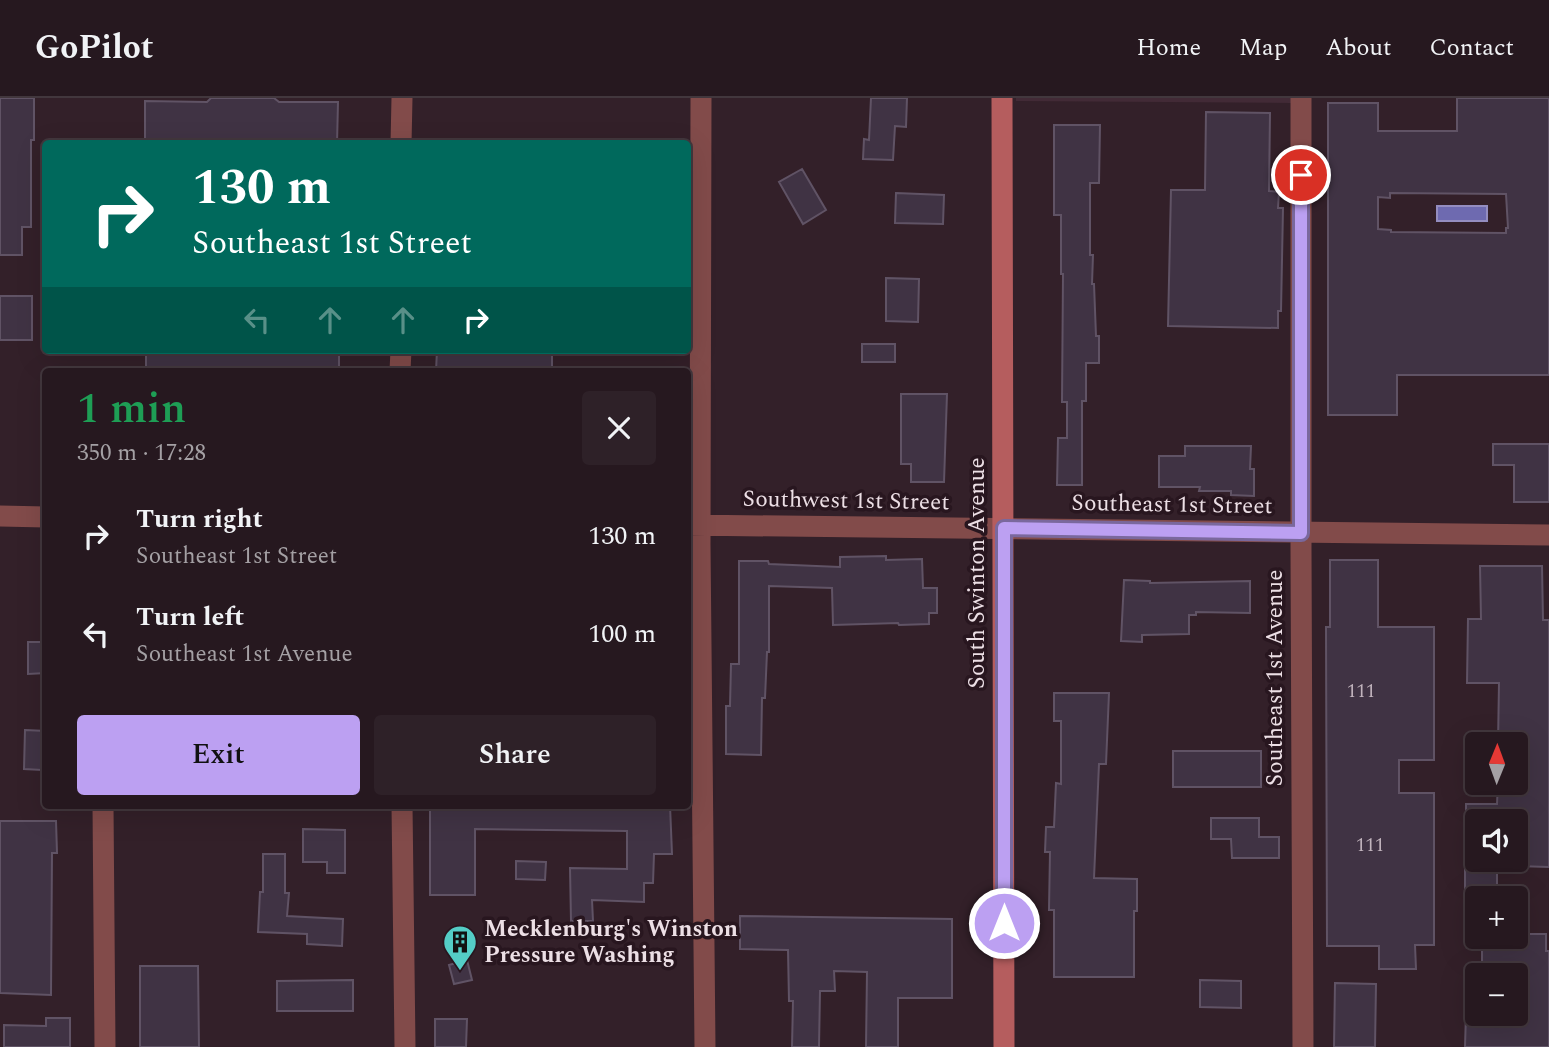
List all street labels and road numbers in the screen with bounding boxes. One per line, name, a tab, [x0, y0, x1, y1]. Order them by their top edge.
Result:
street label: South Swinton Avenue	[960, 457, 995, 689]
street label: Southwest 1st Street	[742, 482, 950, 520]
street label: Southeast 1st Street	[1071, 486, 1273, 524]
street label: Southeast 1st Avenue	[1258, 570, 1293, 786]

